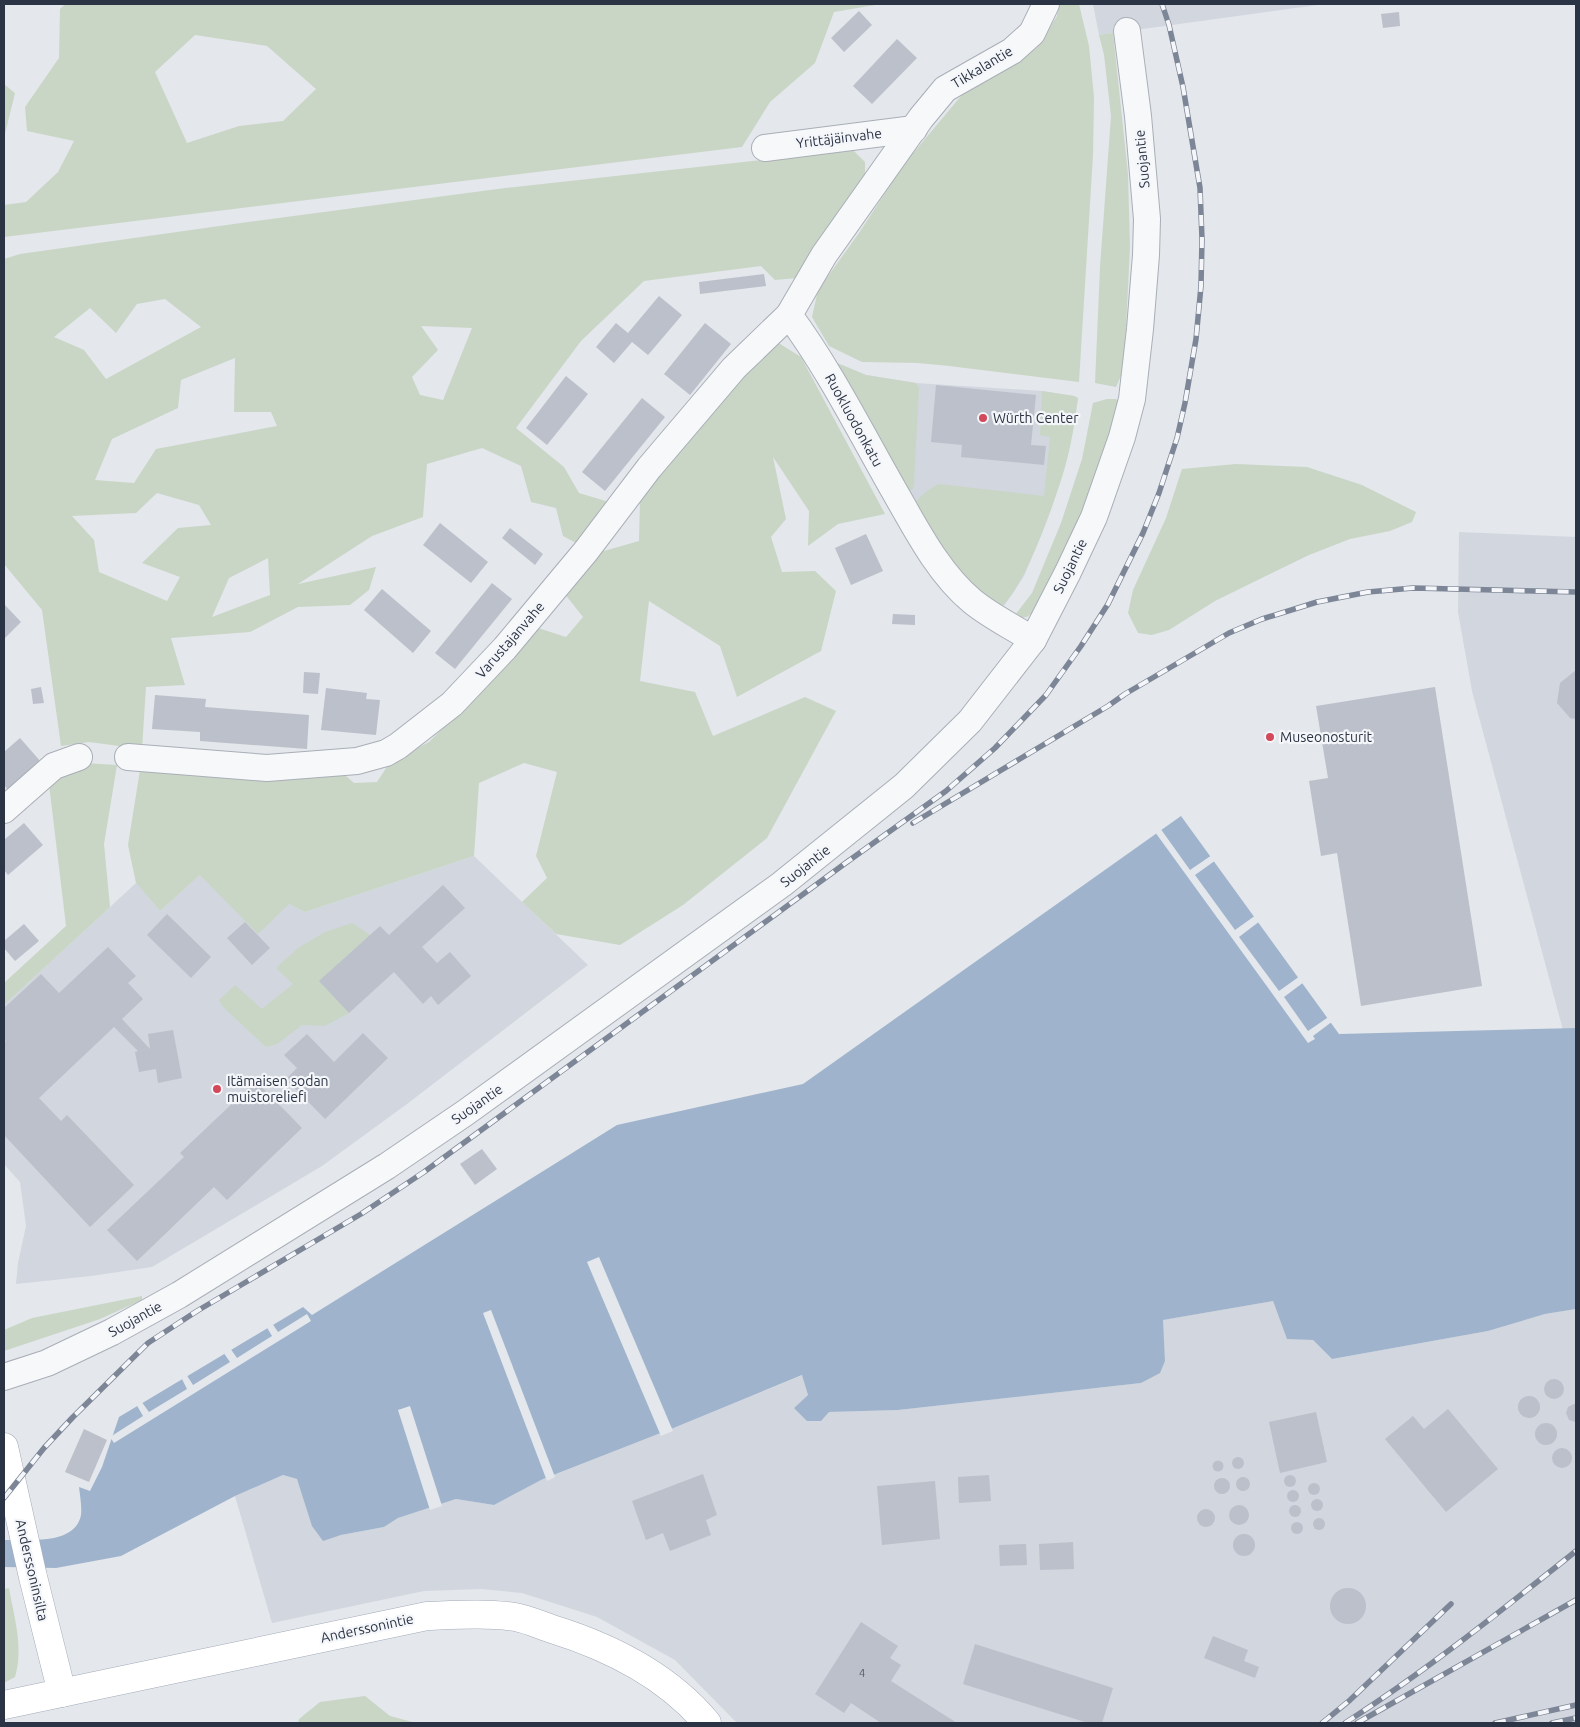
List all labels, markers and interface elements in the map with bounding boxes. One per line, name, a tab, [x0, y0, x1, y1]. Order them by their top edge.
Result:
street label: Tikkalantie	[949, 43, 1015, 91]
street label: Yrittäjäinvahe	[795, 125, 883, 151]
street label: Suojantie	[1131, 129, 1153, 189]
street label: Ruokluodonkatu	[822, 371, 886, 469]
place label: Würth Center	[993, 410, 1079, 426]
marker: Würth Center	[977, 412, 989, 424]
street label: Suojantie	[1050, 536, 1090, 596]
street label: Varustajanvahe	[472, 598, 548, 682]
place label: Museonosturit	[1280, 729, 1373, 745]
marker: Museonosturit	[1264, 731, 1276, 743]
street label: Suojantie	[777, 842, 833, 890]
place label: Itämaisen sodan muistoreliefi	[227, 1073, 329, 1105]
street label: Suojantie	[448, 1081, 506, 1127]
marker: Itämaisen sodan muistoreliefi	[211, 1083, 223, 1095]
street label: Suojantie	[105, 1298, 165, 1340]
street label: Anderssoninsilta	[13, 1518, 51, 1622]
street label: Anderssonintie	[319, 1610, 415, 1646]
house number: 4	[859, 1667, 865, 1679]

